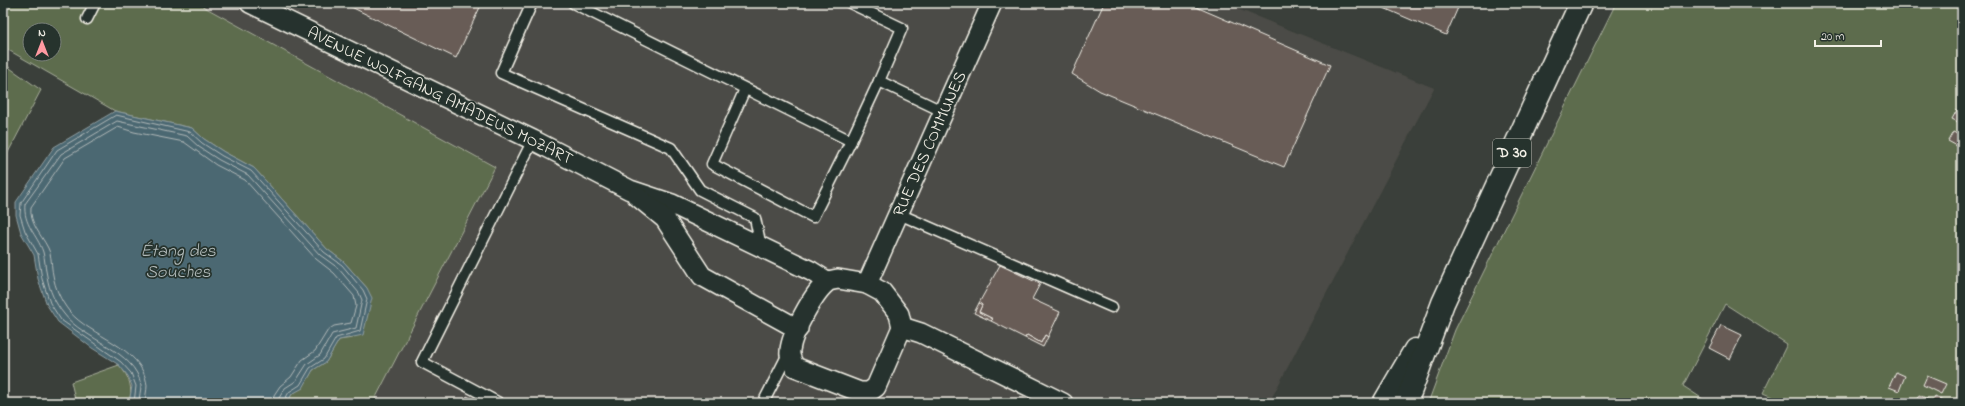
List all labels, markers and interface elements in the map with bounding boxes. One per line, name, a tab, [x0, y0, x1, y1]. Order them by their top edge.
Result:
street label: AVENUE WOLFGANG AMADEUS MOZART	[303, 20, 577, 172]
north arrow	[22, 22, 62, 62]
scale bar	[1815, 22, 1881, 48]
text: N	[38, 25, 46, 41]
text: 20 m	[1821, 28, 1844, 46]
street label: RUE DES COMMUNES	[887, 67, 973, 221]
road number: D 30	[1493, 139, 1531, 167]
water label: Étang des Souches	[140, 239, 217, 286]

